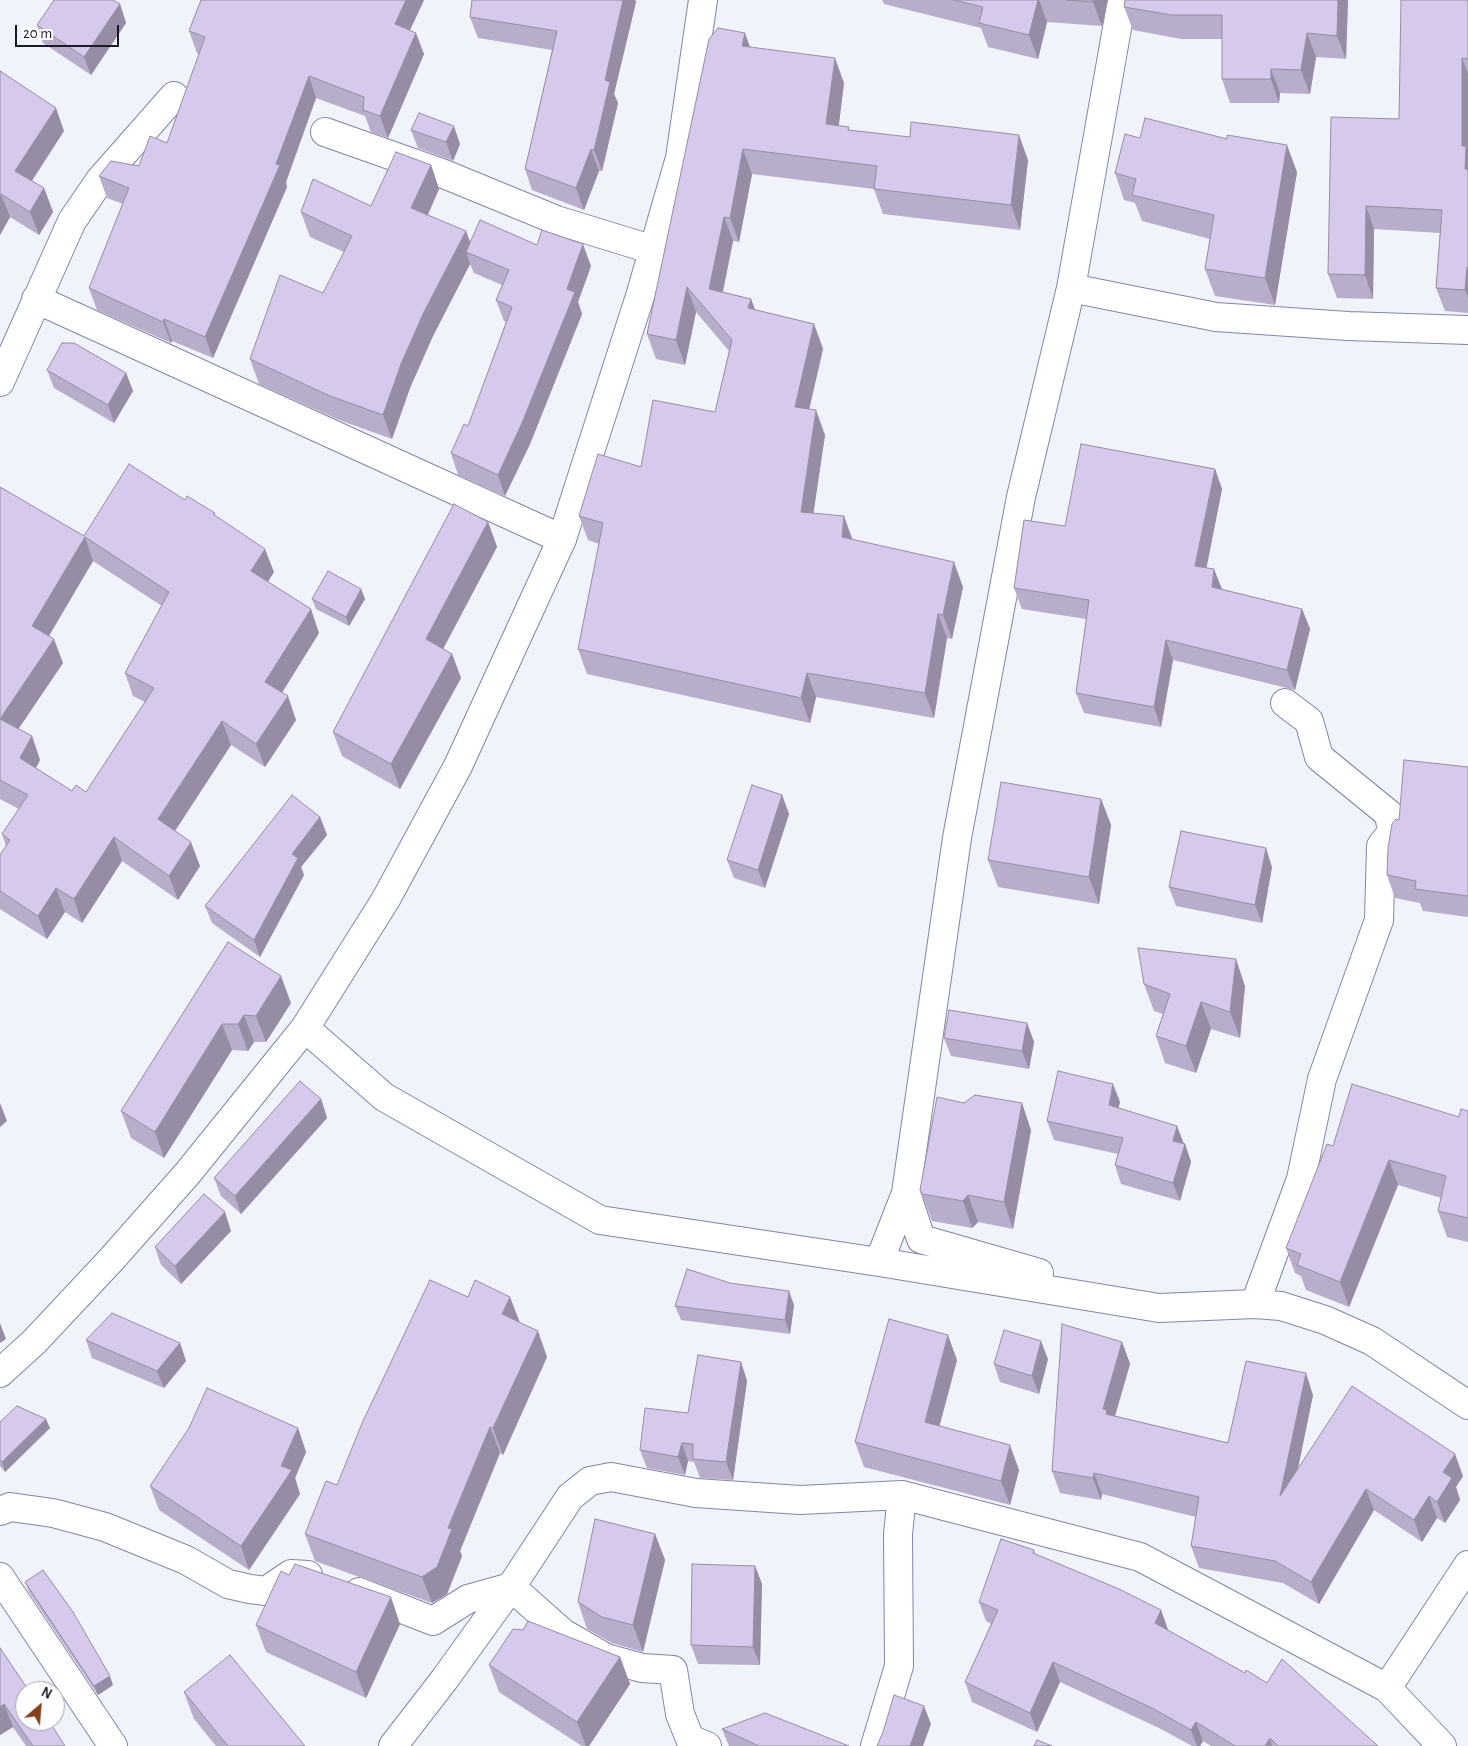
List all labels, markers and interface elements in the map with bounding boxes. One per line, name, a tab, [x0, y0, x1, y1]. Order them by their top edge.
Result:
scale bar	[18, 15, 121, 47]
text: 20 m	[23, 26, 52, 41]
north arrow	[15, 1681, 65, 1731]
text: N	[39, 1685, 54, 1702]

